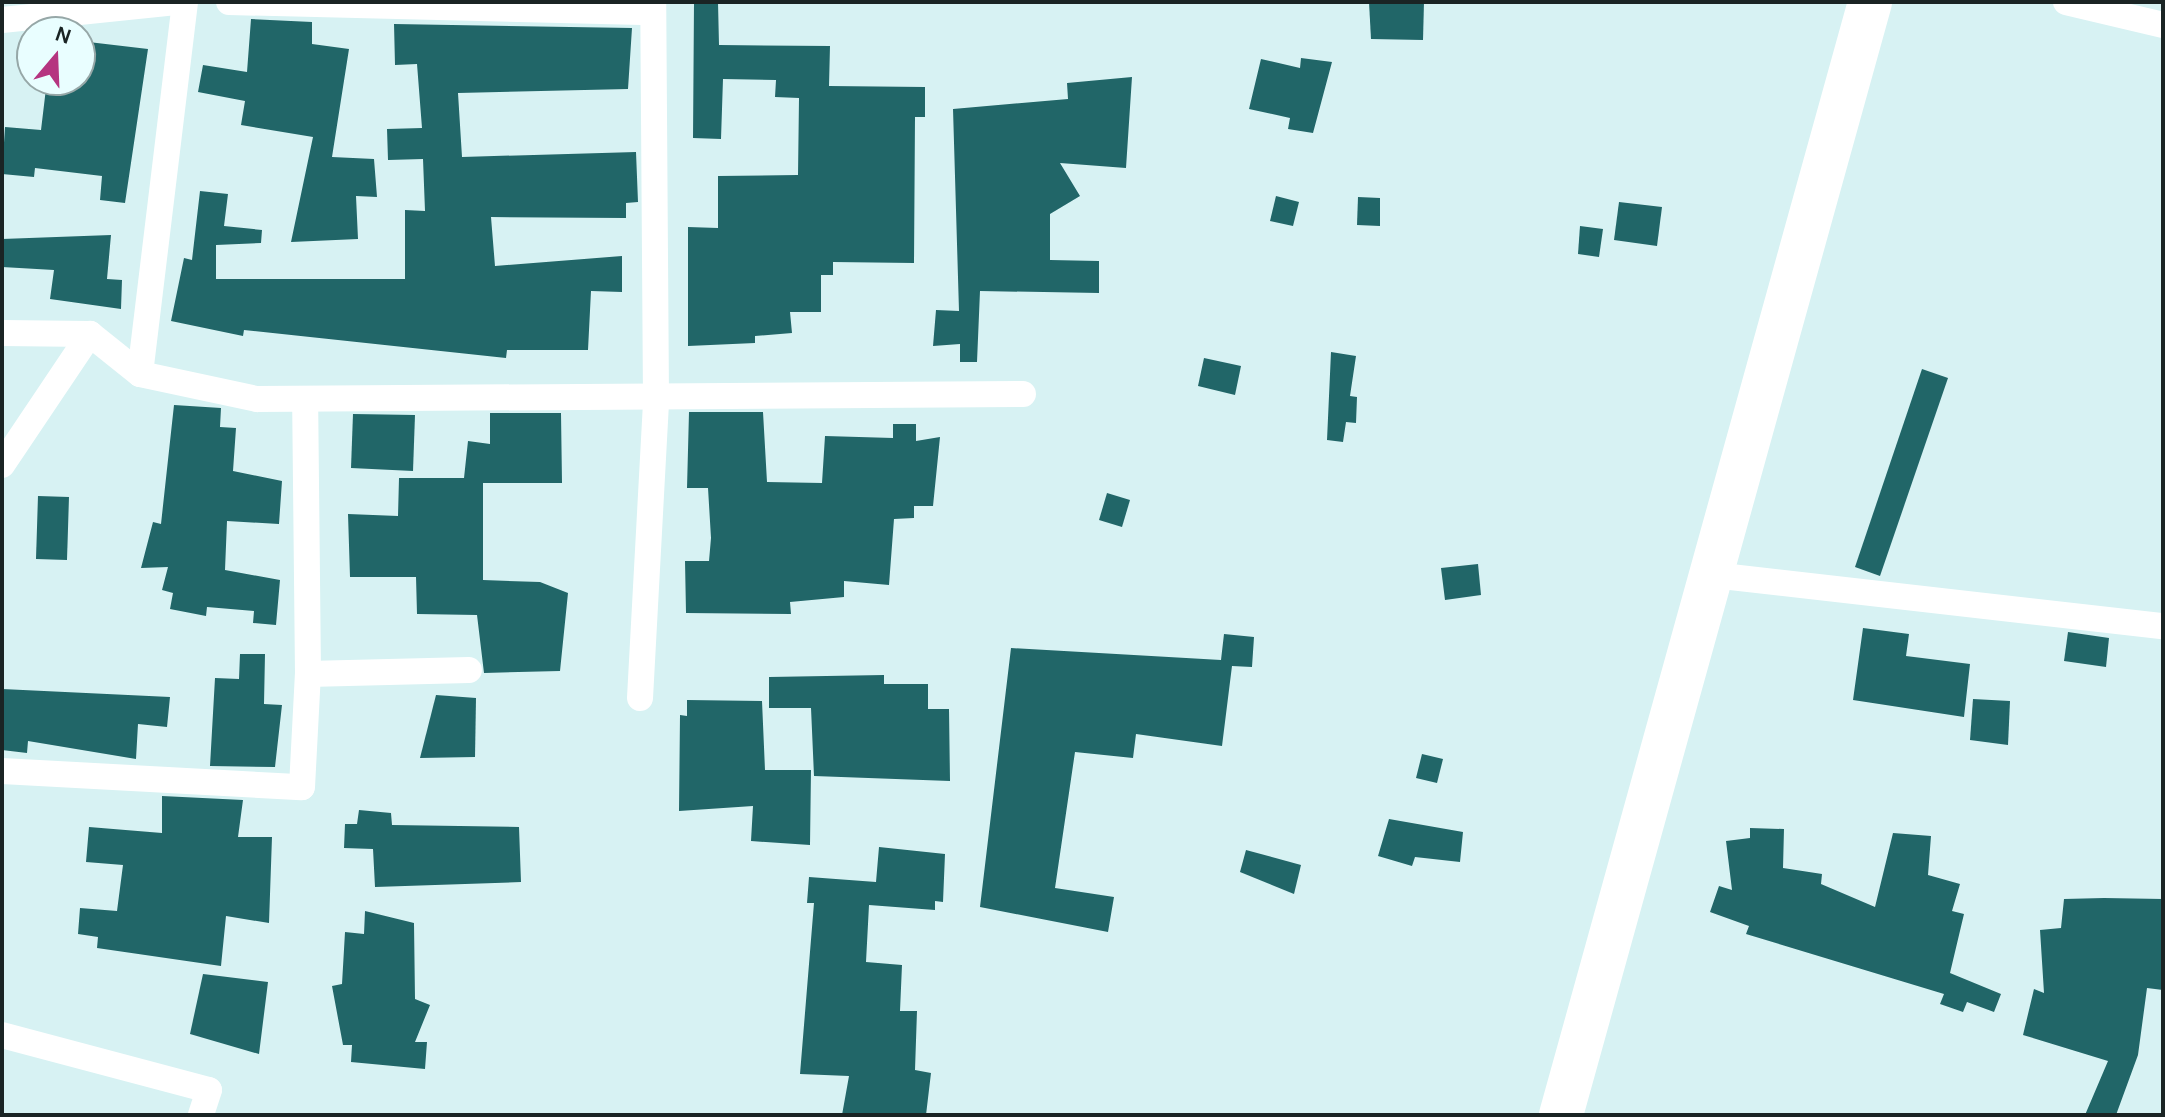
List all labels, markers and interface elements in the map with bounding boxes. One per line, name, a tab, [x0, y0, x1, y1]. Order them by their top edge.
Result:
north arrow	[16, 16, 96, 96]
text: N	[51, 20, 75, 50]

